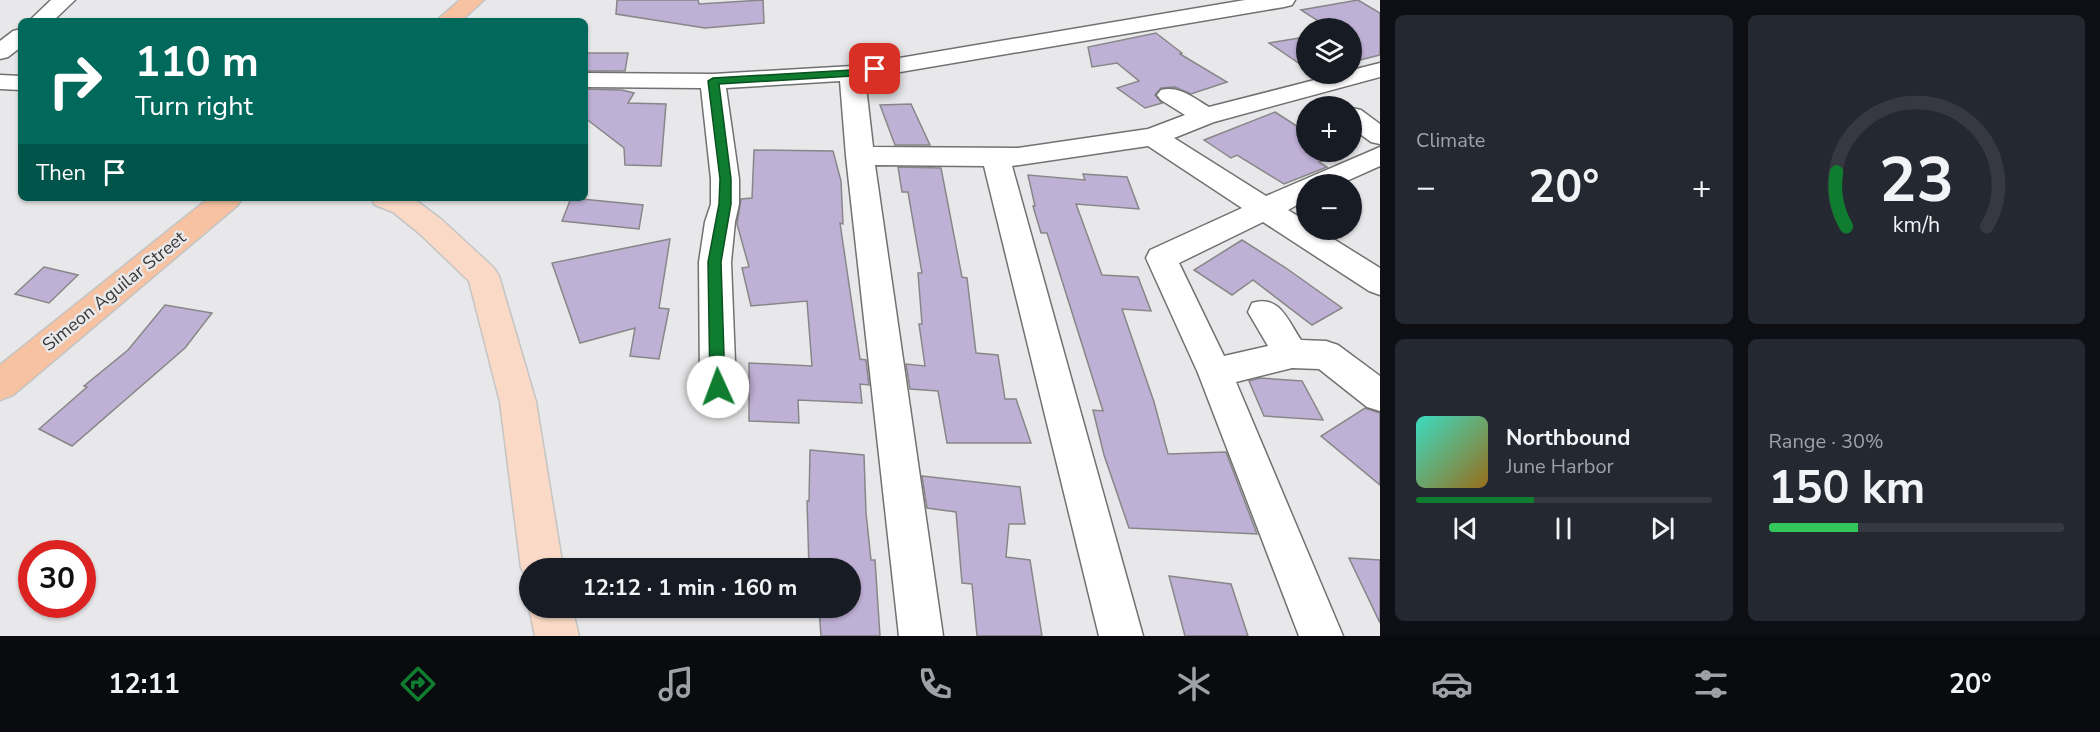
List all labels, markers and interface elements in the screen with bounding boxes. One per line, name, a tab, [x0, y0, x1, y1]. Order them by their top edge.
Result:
map controls	[1296, 18, 1362, 240]
button: layers	[1296, 18, 1362, 84]
text: 110 m	[135, 34, 259, 91]
icon: right	[36, 42, 114, 120]
pin	[849, 43, 900, 94]
icon: arrive	[858, 52, 891, 85]
text: Turn right	[135, 88, 253, 125]
button: +	[1296, 96, 1362, 162]
text: Climate	[1416, 127, 1485, 154]
text: 23	[1879, 138, 1954, 223]
icon: arrive	[98, 156, 131, 189]
text: 20°	[1528, 157, 1599, 218]
text: Then	[36, 158, 86, 188]
text: −	[1416, 165, 1436, 210]
text: +	[1692, 165, 1712, 210]
button: −	[1296, 174, 1362, 240]
text: km/h	[1893, 210, 1940, 240]
street label: Simeon Aguilar Street	[37, 225, 191, 356]
position arrow	[686, 355, 750, 419]
text: Northbound	[1506, 423, 1630, 453]
text: Range · 30%	[1769, 428, 1884, 455]
text: June Harbor	[1506, 453, 1614, 480]
text: 150 km	[1769, 458, 1925, 519]
icon: previous	[1449, 512, 1482, 545]
icon: pause	[1547, 512, 1580, 545]
icon: next	[1646, 512, 1679, 545]
speed limit sign: 30	[18, 540, 96, 618]
text: 12:12 · 1 min · 160 m	[583, 573, 797, 603]
icon: directions	[397, 663, 439, 705]
icon: music	[655, 663, 697, 705]
icon: phone	[914, 663, 956, 705]
icon: climate	[1173, 663, 1215, 705]
icon: car	[1431, 663, 1473, 705]
icon: filters	[1690, 663, 1732, 705]
text: 12:11	[108, 666, 180, 703]
text: 20°	[1949, 666, 1992, 703]

